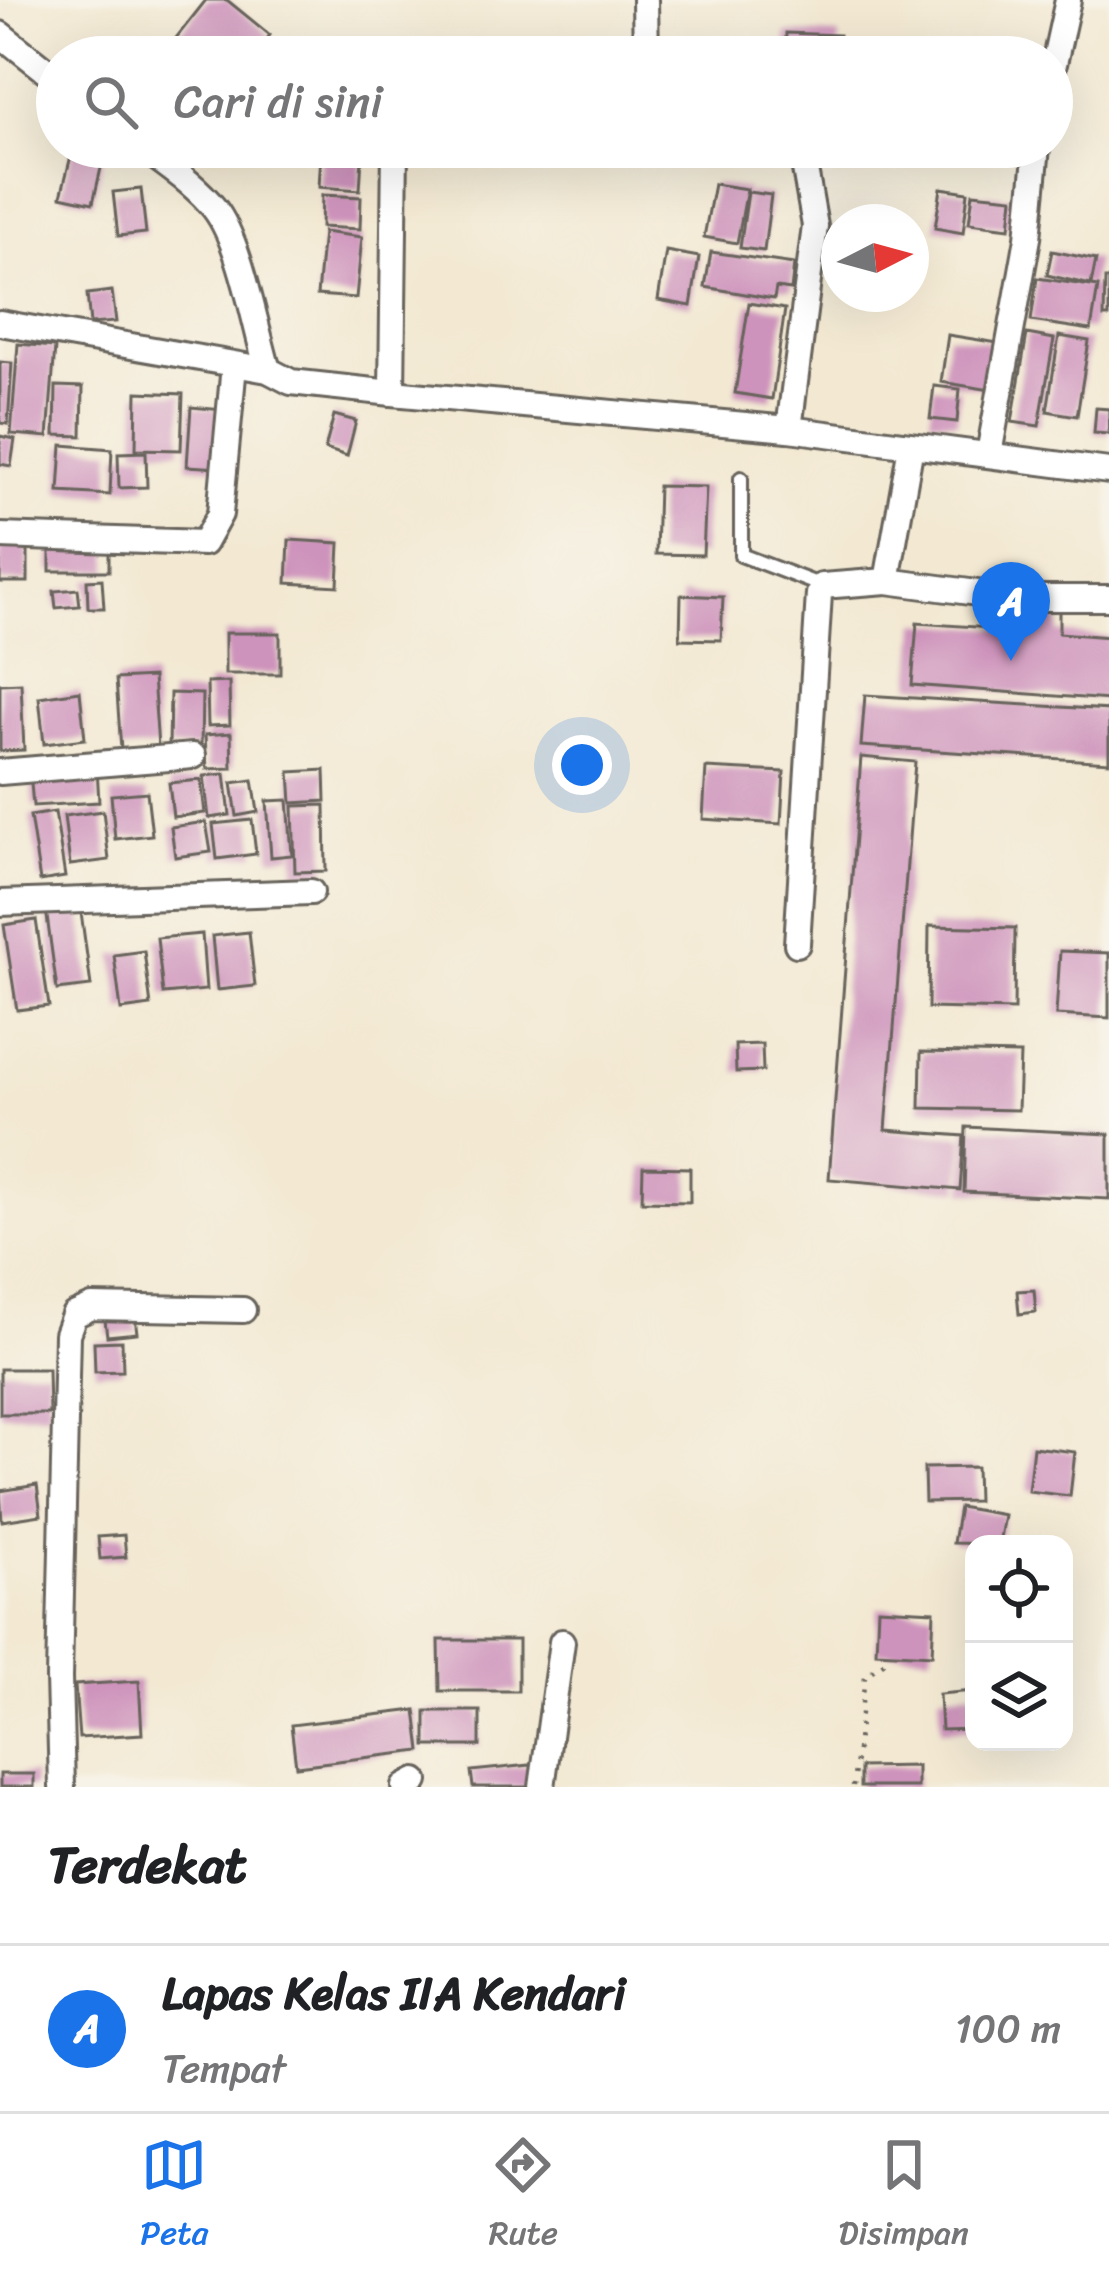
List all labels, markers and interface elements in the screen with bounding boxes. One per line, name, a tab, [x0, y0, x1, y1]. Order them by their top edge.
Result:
search box	[36, 36, 1073, 168]
text: Cari di sini	[174, 62, 383, 142]
icon: search	[78, 69, 144, 135]
north arrow	[821, 204, 929, 312]
pin: A	[972, 562, 1050, 661]
your location	[552, 735, 612, 795]
map controls	[965, 1535, 1073, 1751]
button: locate	[965, 1535, 1073, 1643]
button: layers	[965, 1643, 1073, 1751]
text: Terdekat	[48, 1820, 247, 1910]
text: Lapas Kelas IIA Kendari	[162, 1954, 626, 2034]
text: A	[74, 1994, 100, 2063]
text: 100 m	[955, 1994, 1061, 2063]
text: Tempat	[162, 2034, 286, 2103]
tab: Peta	[140, 2132, 208, 2262]
tab: Rute	[489, 2132, 558, 2262]
tab: Disimpan	[838, 2132, 969, 2262]

